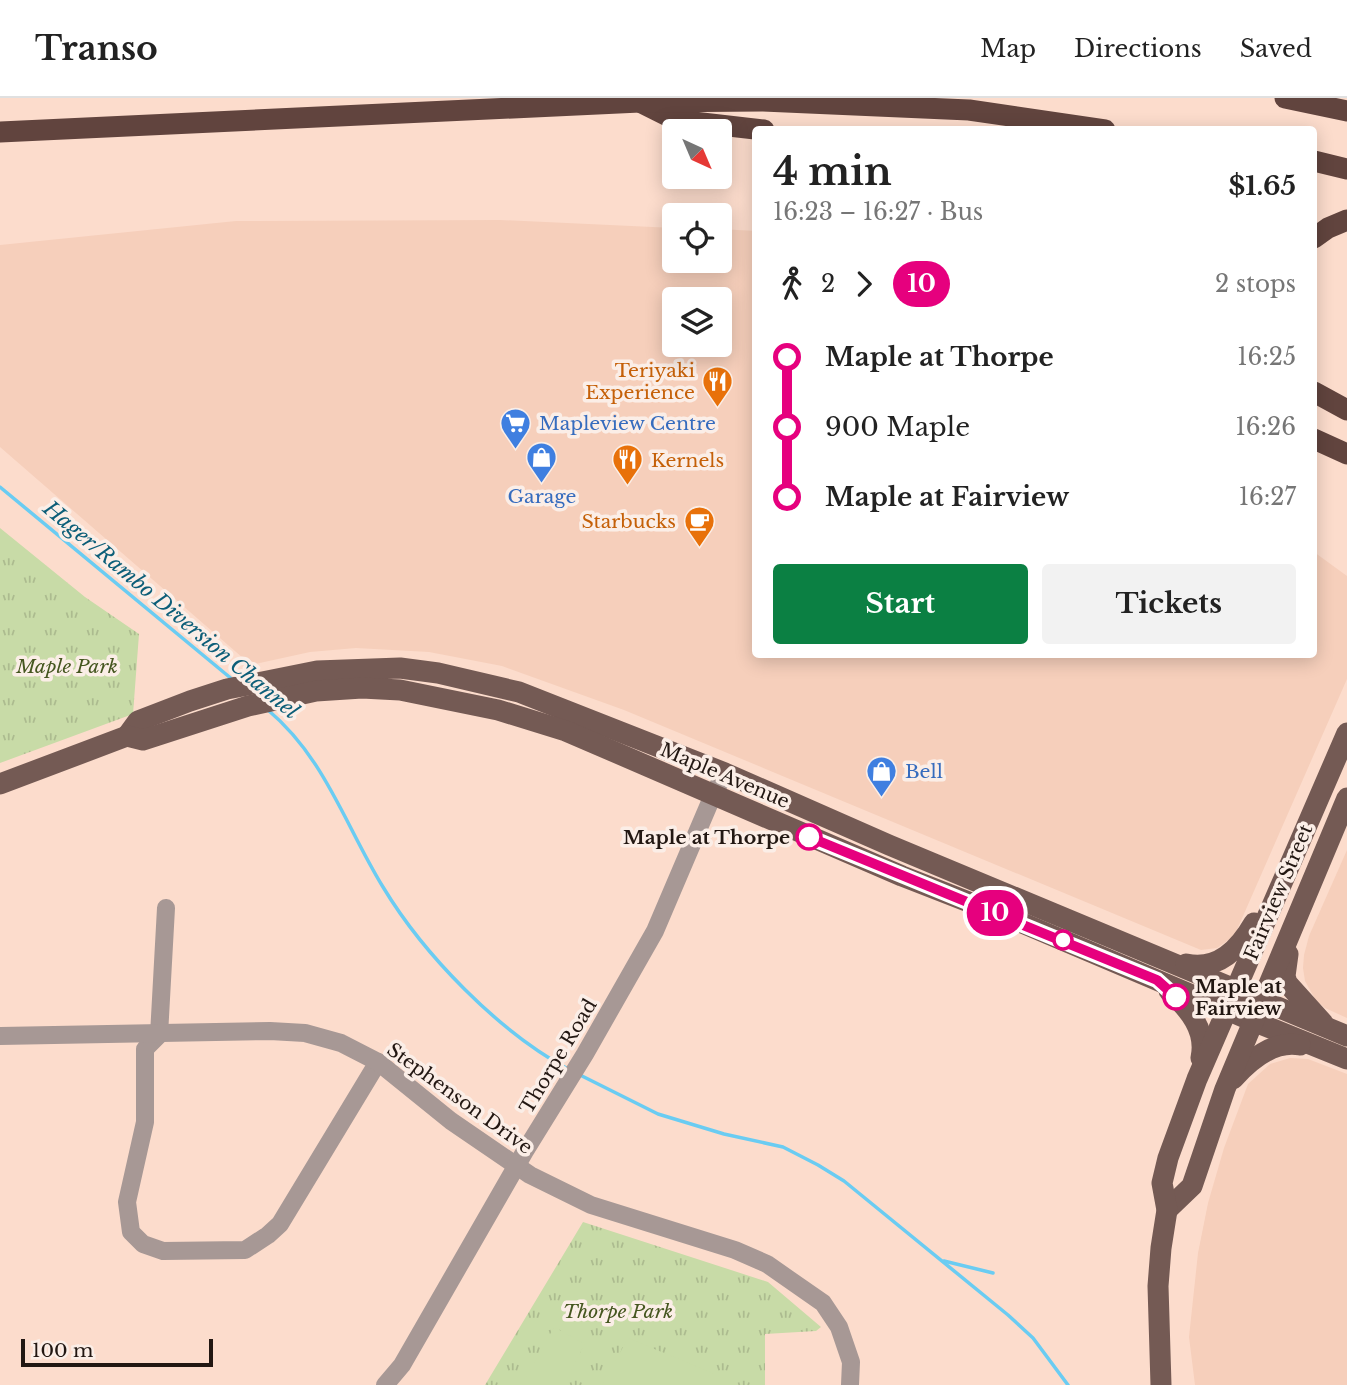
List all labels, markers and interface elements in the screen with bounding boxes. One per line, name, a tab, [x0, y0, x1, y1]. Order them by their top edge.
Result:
text: Transo	[35, 28, 158, 69]
text: Map	[980, 34, 1036, 63]
text: Directions	[1074, 34, 1202, 63]
text: Saved	[1240, 34, 1312, 63]
north arrow	[662, 119, 732, 189]
map controls	[662, 119, 732, 357]
text: 4 min	[773, 148, 892, 195]
text: $1.65	[1229, 170, 1296, 202]
text: 16:23 – 16:27 · Bus	[773, 198, 983, 226]
button: locate	[662, 203, 732, 273]
icon: walk	[773, 265, 811, 303]
icon: forward	[845, 265, 883, 303]
text: 10	[907, 269, 936, 298]
text: 2	[821, 270, 835, 298]
text: 2 stops	[1215, 270, 1296, 298]
button: layers	[662, 287, 732, 357]
text: Maple at Thorpe	[825, 341, 1054, 373]
text: 16:25	[1237, 343, 1296, 371]
place label: Teriyaki Experience	[585, 359, 696, 404]
restaurant icon: Teriyaki Experience	[701, 364, 735, 408]
supermarket icon: Mapleview Centre	[499, 406, 533, 450]
text: 900 Maple	[825, 411, 970, 443]
place label: Mapleview Centre	[539, 412, 716, 435]
text: 16:26	[1235, 413, 1296, 441]
shop icon: Garage	[525, 440, 559, 484]
restaurant icon: Kernels	[611, 443, 645, 487]
place label: Kernels	[651, 449, 724, 472]
text: Maple at Fairview	[825, 481, 1069, 513]
text: 16:27	[1239, 483, 1296, 511]
place label: Garage	[508, 485, 576, 508]
water label: Hager/Rambo Diversion Channel	[37, 495, 304, 725]
cafe icon: Starbucks	[682, 504, 716, 548]
place label: Starbucks	[581, 510, 676, 533]
button: Start	[773, 564, 1028, 644]
button: Tickets	[1042, 564, 1296, 644]
park label: Maple Park	[15, 655, 118, 678]
street label: Maple Avenue	[657, 738, 793, 813]
shop icon: Bell	[865, 754, 899, 798]
place label: Bell	[905, 760, 943, 783]
street label: Fairview Street	[1240, 820, 1318, 963]
marker: Maple at Thorpe	[796, 824, 822, 850]
place label: Maple at Thorpe	[623, 826, 790, 849]
line badge: 10	[964, 890, 1026, 936]
text: 10	[981, 898, 1009, 927]
unlabelled marker	[1053, 930, 1073, 950]
place label: Maple at Fairview	[1195, 975, 1283, 1020]
marker: Maple at Fairview	[1163, 984, 1189, 1010]
street label: Thorpe Road	[515, 995, 602, 1118]
street label: Stephenson Drive	[383, 1038, 537, 1159]
park label: Thorpe Park	[563, 1300, 673, 1323]
scale bar	[21, 1336, 214, 1368]
text: 100 m	[32, 1339, 93, 1362]

